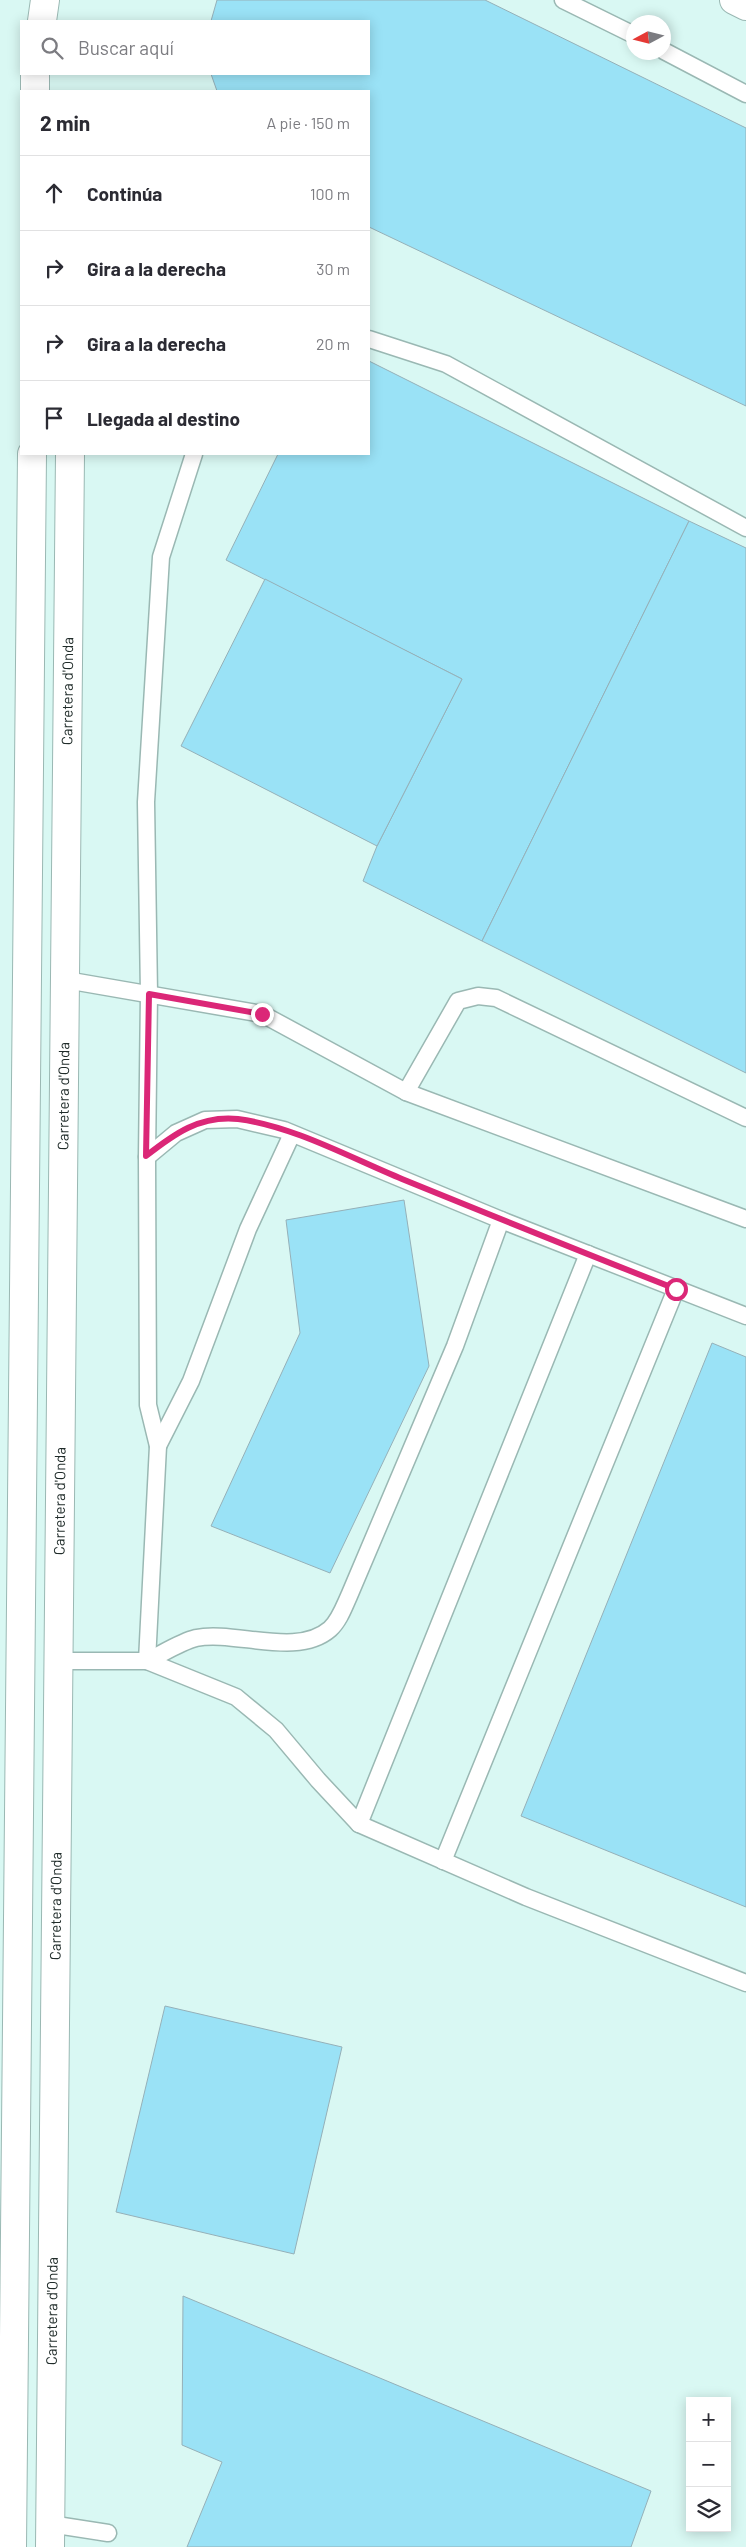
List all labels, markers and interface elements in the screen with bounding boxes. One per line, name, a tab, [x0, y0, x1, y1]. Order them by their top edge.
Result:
north arrow	[626, 15, 671, 60]
search box	[20, 20, 370, 75]
icon: search	[38, 34, 66, 62]
text: Buscar aquí	[78, 36, 174, 59]
text: 2 min	[40, 110, 90, 135]
text: A pie · 150 m	[267, 113, 350, 132]
icon: ahead	[40, 179, 68, 207]
text: Continúa	[87, 182, 162, 205]
text: 100 m	[310, 184, 350, 203]
icon: right	[40, 254, 68, 282]
text: Gira a la derecha	[87, 257, 226, 280]
text: 30 m	[316, 259, 350, 278]
icon: right	[40, 329, 68, 357]
text: Gira a la derecha	[87, 332, 226, 355]
text: 20 m	[316, 334, 350, 353]
icon: arrive	[40, 404, 68, 432]
text: Llegada al destino	[87, 407, 240, 430]
street label: Carretera d'Onda	[57, 637, 76, 745]
route end	[251, 1003, 274, 1026]
street label: Carretera d'Onda	[53, 1042, 72, 1150]
route start	[665, 1278, 688, 1301]
street label: Carretera d'Onda	[49, 1447, 69, 1555]
street label: Carretera d'Onda	[46, 1852, 65, 1960]
street label: Carretera d'Onda	[42, 2257, 61, 2365]
map controls	[686, 2397, 731, 2532]
button: +	[686, 2397, 731, 2442]
button: −	[686, 2442, 731, 2487]
button: layers	[686, 2487, 731, 2532]

